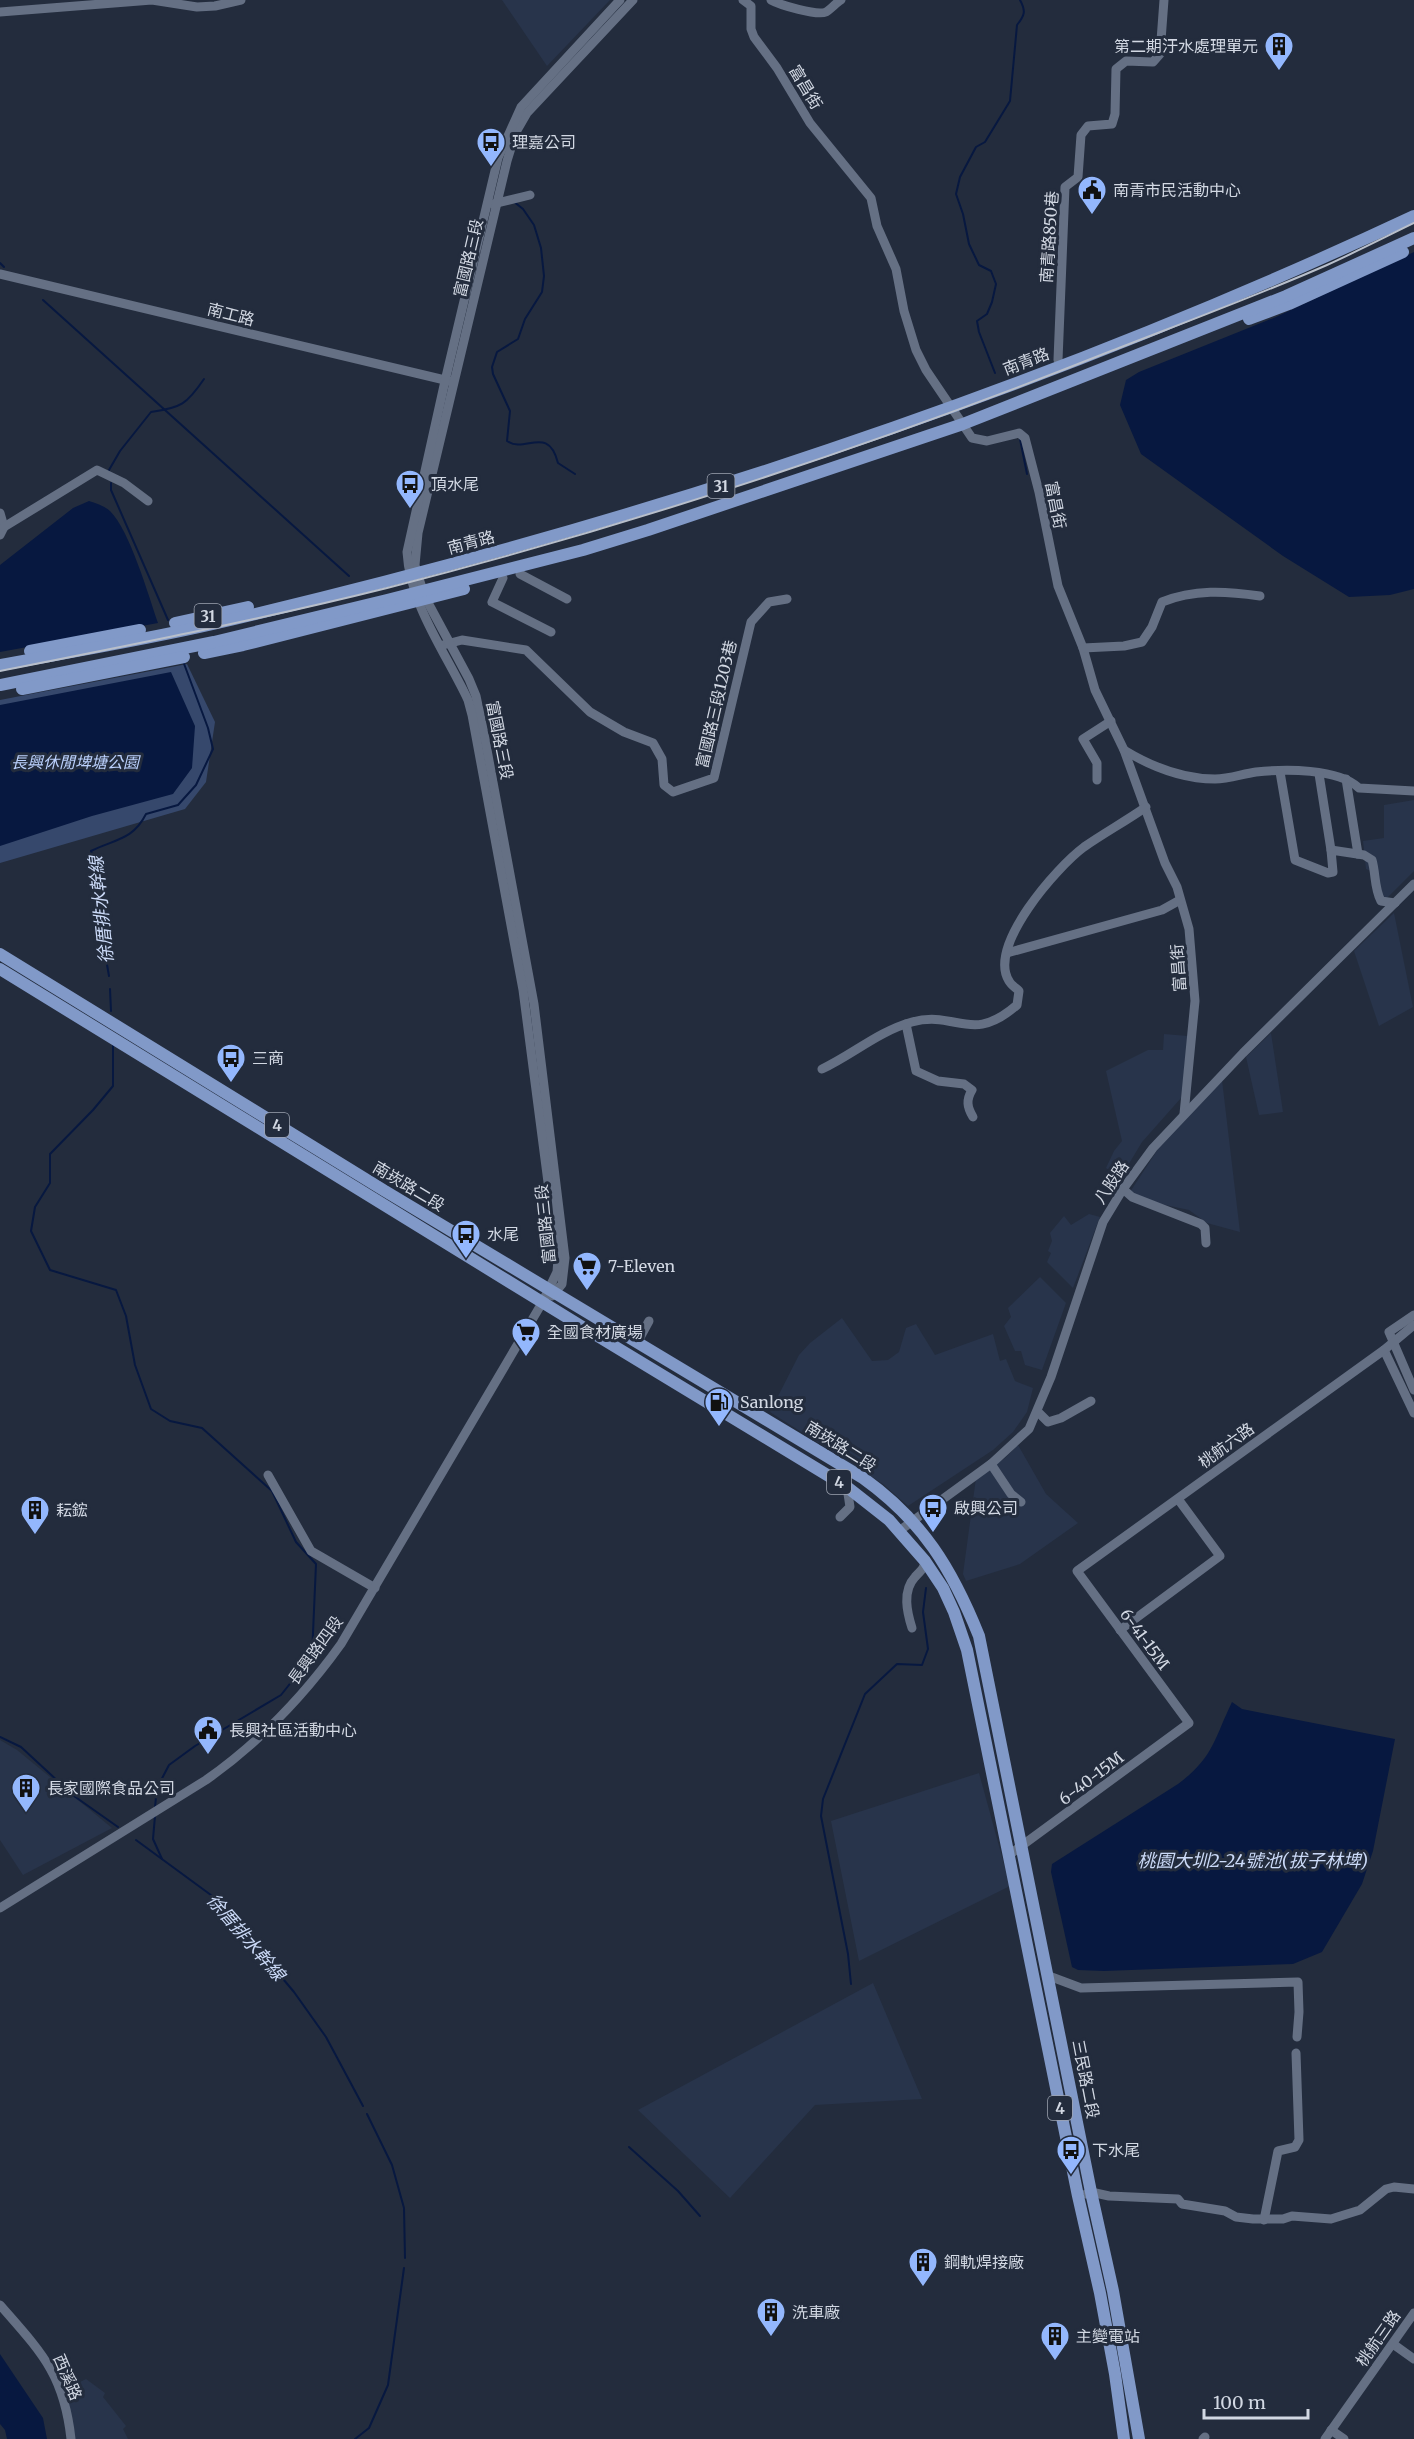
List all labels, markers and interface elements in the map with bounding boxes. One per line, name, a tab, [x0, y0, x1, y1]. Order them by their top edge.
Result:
building icon: 第二期汙水處理單元	[1263, 30, 1295, 72]
place label: 第二期汙水處理單元	[1114, 36, 1258, 56]
street label: 富昌街	[785, 61, 827, 113]
bus stop icon: 理嘉公司	[475, 126, 507, 168]
place label: 理嘉公司	[512, 132, 576, 152]
public building icon: 南青市民活動中心	[1076, 174, 1108, 216]
place label: 南青市民活動中心	[1113, 180, 1241, 200]
street label: 南青路850巷	[1036, 190, 1062, 284]
street label: 富國路三段	[449, 217, 487, 299]
street label: 南工路	[205, 298, 257, 330]
street label: 南青路	[1000, 343, 1052, 379]
bus stop icon: 頂水尾	[394, 468, 426, 510]
place label: 頂水尾	[431, 474, 479, 494]
road number: 31	[708, 474, 734, 498]
street label: 富昌街	[1042, 480, 1070, 530]
street label: 南青路	[445, 526, 497, 558]
road number: 31	[194, 604, 222, 628]
street label: 富國路三段1203巷	[692, 638, 740, 770]
street label: 富國路三段	[483, 699, 517, 781]
park label: 長興休閒埤塘公園	[11, 752, 141, 772]
water label: 徐厝排水幹線	[84, 853, 118, 965]
street label: 富昌街	[1166, 943, 1190, 993]
bus stop icon: 三商	[215, 1042, 247, 1084]
place label: 三商	[252, 1048, 284, 1068]
road number: 4	[265, 1113, 289, 1137]
street label: 南崁路二段	[370, 1157, 448, 1215]
street label: 八股路	[1089, 1157, 1133, 1207]
street label: 富國路三段	[531, 1183, 559, 1265]
bus stop icon: 水尾	[450, 1218, 482, 1260]
place label: 水尾	[487, 1224, 519, 1244]
supermarket icon: 7-Eleven	[571, 1250, 603, 1292]
place label: 7-Eleven	[608, 1256, 676, 1276]
supermarket icon: 全國食材廣場	[510, 1316, 542, 1358]
place label: 全國食材廣場	[547, 1322, 643, 1342]
fuel station icon: Sanlong	[703, 1386, 735, 1428]
place label: Sanlong	[740, 1392, 804, 1412]
street label: 南崁路二段	[802, 1416, 880, 1476]
street label: 桃航六路	[1194, 1418, 1258, 1472]
road number: 4	[827, 1470, 851, 1494]
bus stop icon: 啟興公司	[917, 1492, 949, 1534]
building icon: 耘鋐	[19, 1494, 51, 1536]
place label: 啟興公司	[954, 1498, 1018, 1518]
place label: 耘鋐	[56, 1500, 88, 1520]
street label: 6-41-15M	[1116, 1604, 1174, 1674]
street label: 長興路四段	[283, 1612, 347, 1688]
public building icon: 長興社區活動中心	[192, 1714, 224, 1756]
place label: 長興社區活動中心	[229, 1720, 357, 1740]
street label: 6-40-15M	[1055, 1747, 1127, 1809]
building icon: 長家國際食品公司	[10, 1772, 42, 1814]
place label: 長家國際食品公司	[47, 1778, 175, 1798]
water label: 桃園大圳2-24號池(拔子林埤)	[1138, 1849, 1368, 1872]
water label: 徐厝排水幹線	[202, 1889, 291, 1987]
street label: 三民路二段	[1069, 2038, 1103, 2120]
road number: 4	[1048, 2096, 1072, 2120]
bus stop icon: 下水尾	[1055, 2134, 1087, 2176]
place label: 下水尾	[1092, 2140, 1140, 2160]
building icon: 鋼軌焊接廠	[907, 2246, 939, 2288]
place label: 鋼軌焊接廠	[944, 2252, 1024, 2272]
building icon: 洗車廠	[755, 2296, 787, 2338]
place label: 洗車廠	[792, 2302, 840, 2322]
street label: 桃航三路	[1351, 2306, 1405, 2370]
building icon: 主變電站	[1039, 2320, 1071, 2362]
place label: 主變電站	[1076, 2326, 1140, 2346]
street label: 西溪路	[49, 2351, 87, 2403]
scale bar	[1204, 2382, 1308, 2420]
text: 100 m	[1213, 2391, 1266, 2414]

